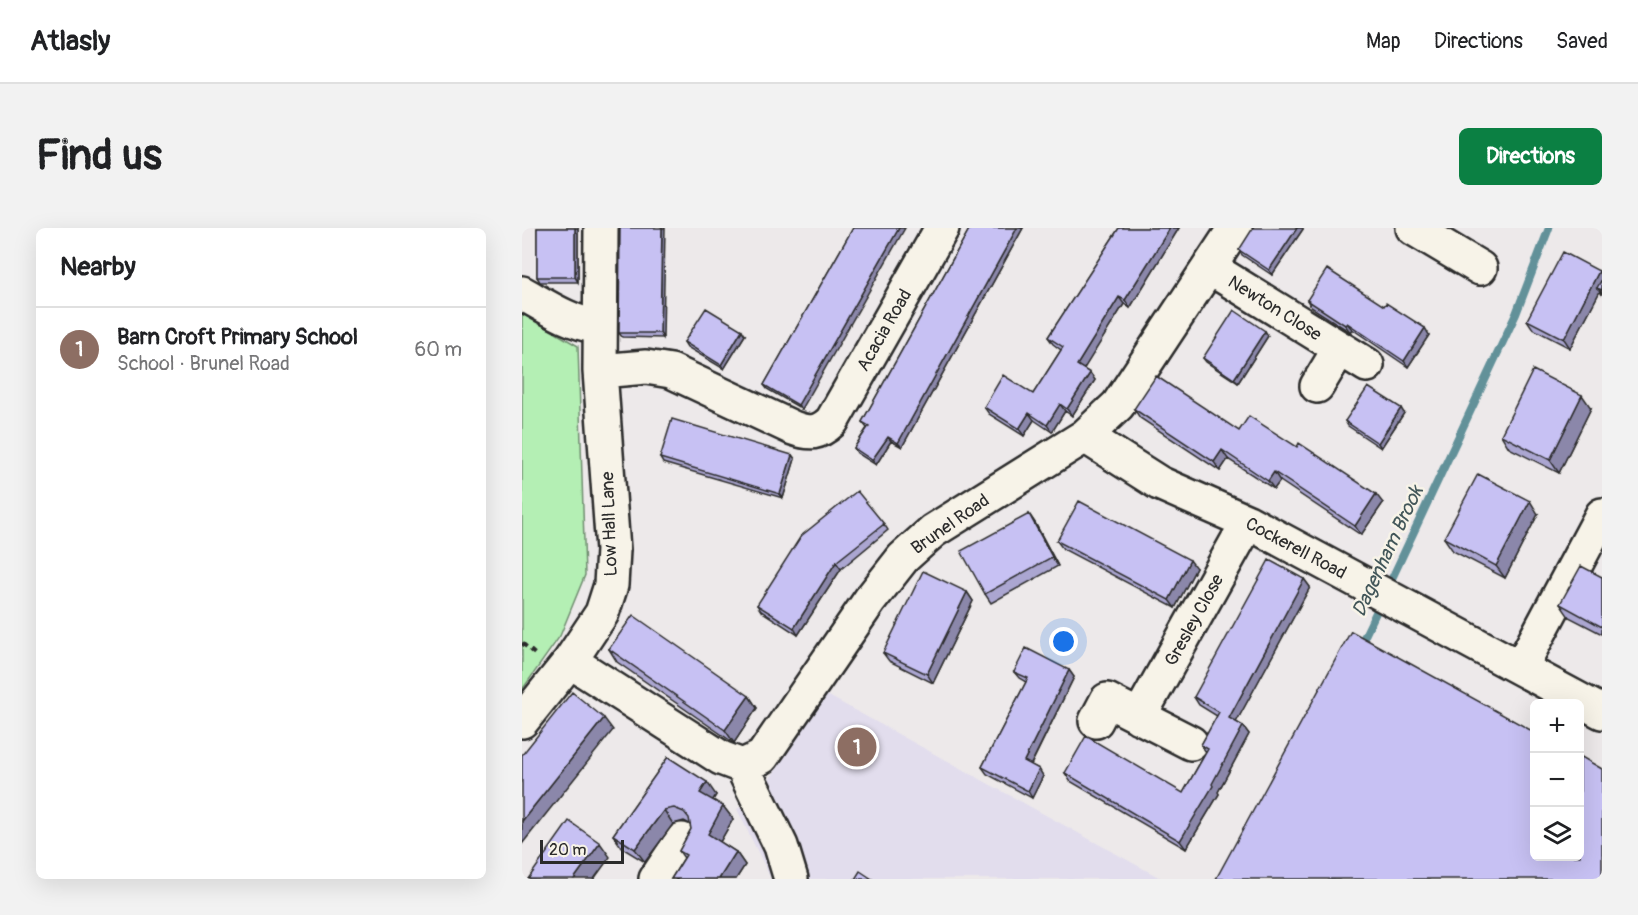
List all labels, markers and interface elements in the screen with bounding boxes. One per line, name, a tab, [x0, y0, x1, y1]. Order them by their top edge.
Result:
text: Atlasly	[30, 24, 110, 59]
text: Map	[1366, 28, 1401, 55]
text: Directions	[1434, 28, 1523, 55]
text: Saved	[1556, 28, 1608, 55]
button: Directions	[1459, 128, 1602, 185]
text: Find us	[36, 130, 162, 182]
text: Nearby	[60, 251, 136, 283]
street label: Newton Close	[1224, 271, 1326, 346]
street label: Acacia Road	[852, 285, 917, 375]
text: Barn Croft Primary School	[117, 323, 358, 351]
text: 1	[76, 337, 83, 362]
text: 60 m	[415, 337, 462, 362]
text: School · Brunel Road	[117, 351, 290, 376]
street label: Low Hall Lane	[596, 471, 623, 577]
water label: Dagenham Brook	[1346, 480, 1429, 621]
street label: Brunel Road	[907, 489, 994, 560]
street label: Cockerell Road	[1241, 512, 1350, 585]
street label: Gresley Close	[1160, 570, 1229, 670]
your location	[1049, 627, 1078, 656]
map controls	[1530, 699, 1584, 861]
button: +	[1530, 699, 1584, 753]
pin: 1	[838, 724, 876, 770]
button: −	[1530, 753, 1584, 807]
button: layers	[1530, 807, 1584, 861]
scale bar	[540, 837, 624, 864]
text: 20 m	[549, 840, 587, 860]

